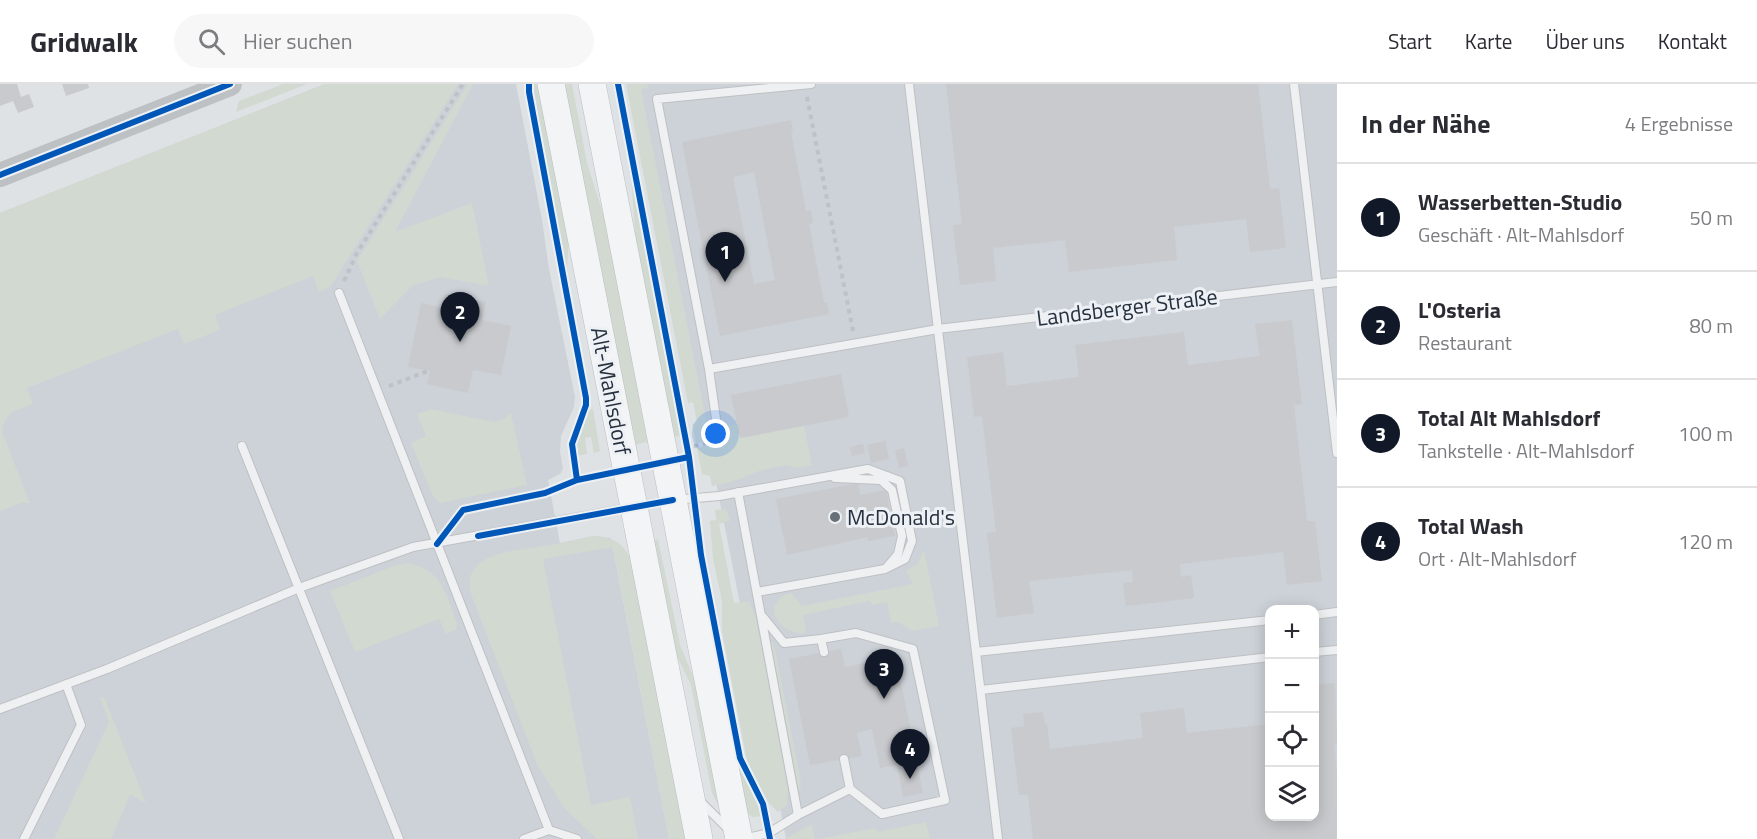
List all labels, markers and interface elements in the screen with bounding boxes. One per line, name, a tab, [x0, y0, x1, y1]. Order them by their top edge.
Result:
search box	[174, 14, 594, 68]
text: Gridwalk	[30, 20, 138, 63]
text: Hier suchen	[243, 24, 353, 58]
icon: search	[195, 25, 228, 58]
text: Start	[1388, 25, 1432, 57]
text: Karte	[1465, 25, 1512, 57]
text: Über uns	[1545, 25, 1625, 57]
text: Kontakt	[1658, 25, 1727, 57]
text: In der Nähe	[1361, 104, 1490, 143]
text: 4 Ergebnisse	[1625, 108, 1733, 139]
text: Wasserbetten-Studio	[1418, 185, 1622, 219]
text: 1	[1375, 202, 1386, 233]
text: 50 m	[1689, 202, 1733, 233]
text: Geschäft · Alt-Mahlsdorf	[1418, 219, 1624, 250]
pin: 1	[706, 232, 744, 282]
street label: Landsberger Straße	[1035, 279, 1219, 335]
pin: 2	[440, 292, 480, 342]
text: L'Osteria	[1418, 293, 1501, 327]
text: 2	[1375, 310, 1386, 341]
text: 80 m	[1689, 310, 1733, 341]
street label: Alt-Mahlsdorf	[582, 324, 640, 459]
text: Restaurant	[1418, 327, 1512, 358]
text: Total Alt Mahlsdorf	[1418, 401, 1600, 435]
text: 3	[1375, 418, 1386, 449]
text: 100 m	[1678, 418, 1733, 449]
your location	[701, 419, 730, 448]
text: Tankstelle · Alt-Mahlsdorf	[1418, 435, 1634, 466]
place label: McDonald's	[847, 500, 955, 534]
text: Total Wash	[1418, 509, 1524, 543]
marker: McDonald's	[828, 510, 842, 524]
text: 4	[1375, 526, 1386, 557]
text: 120 m	[1678, 526, 1733, 557]
text: Ort · Alt-Mahlsdorf	[1418, 543, 1576, 574]
map controls	[1265, 605, 1319, 821]
button: +	[1265, 605, 1319, 659]
pin: 3	[864, 650, 904, 699]
button: −	[1265, 659, 1319, 713]
button: locate	[1265, 713, 1319, 767]
pin: 4	[890, 730, 930, 779]
button: layers	[1265, 767, 1319, 821]

